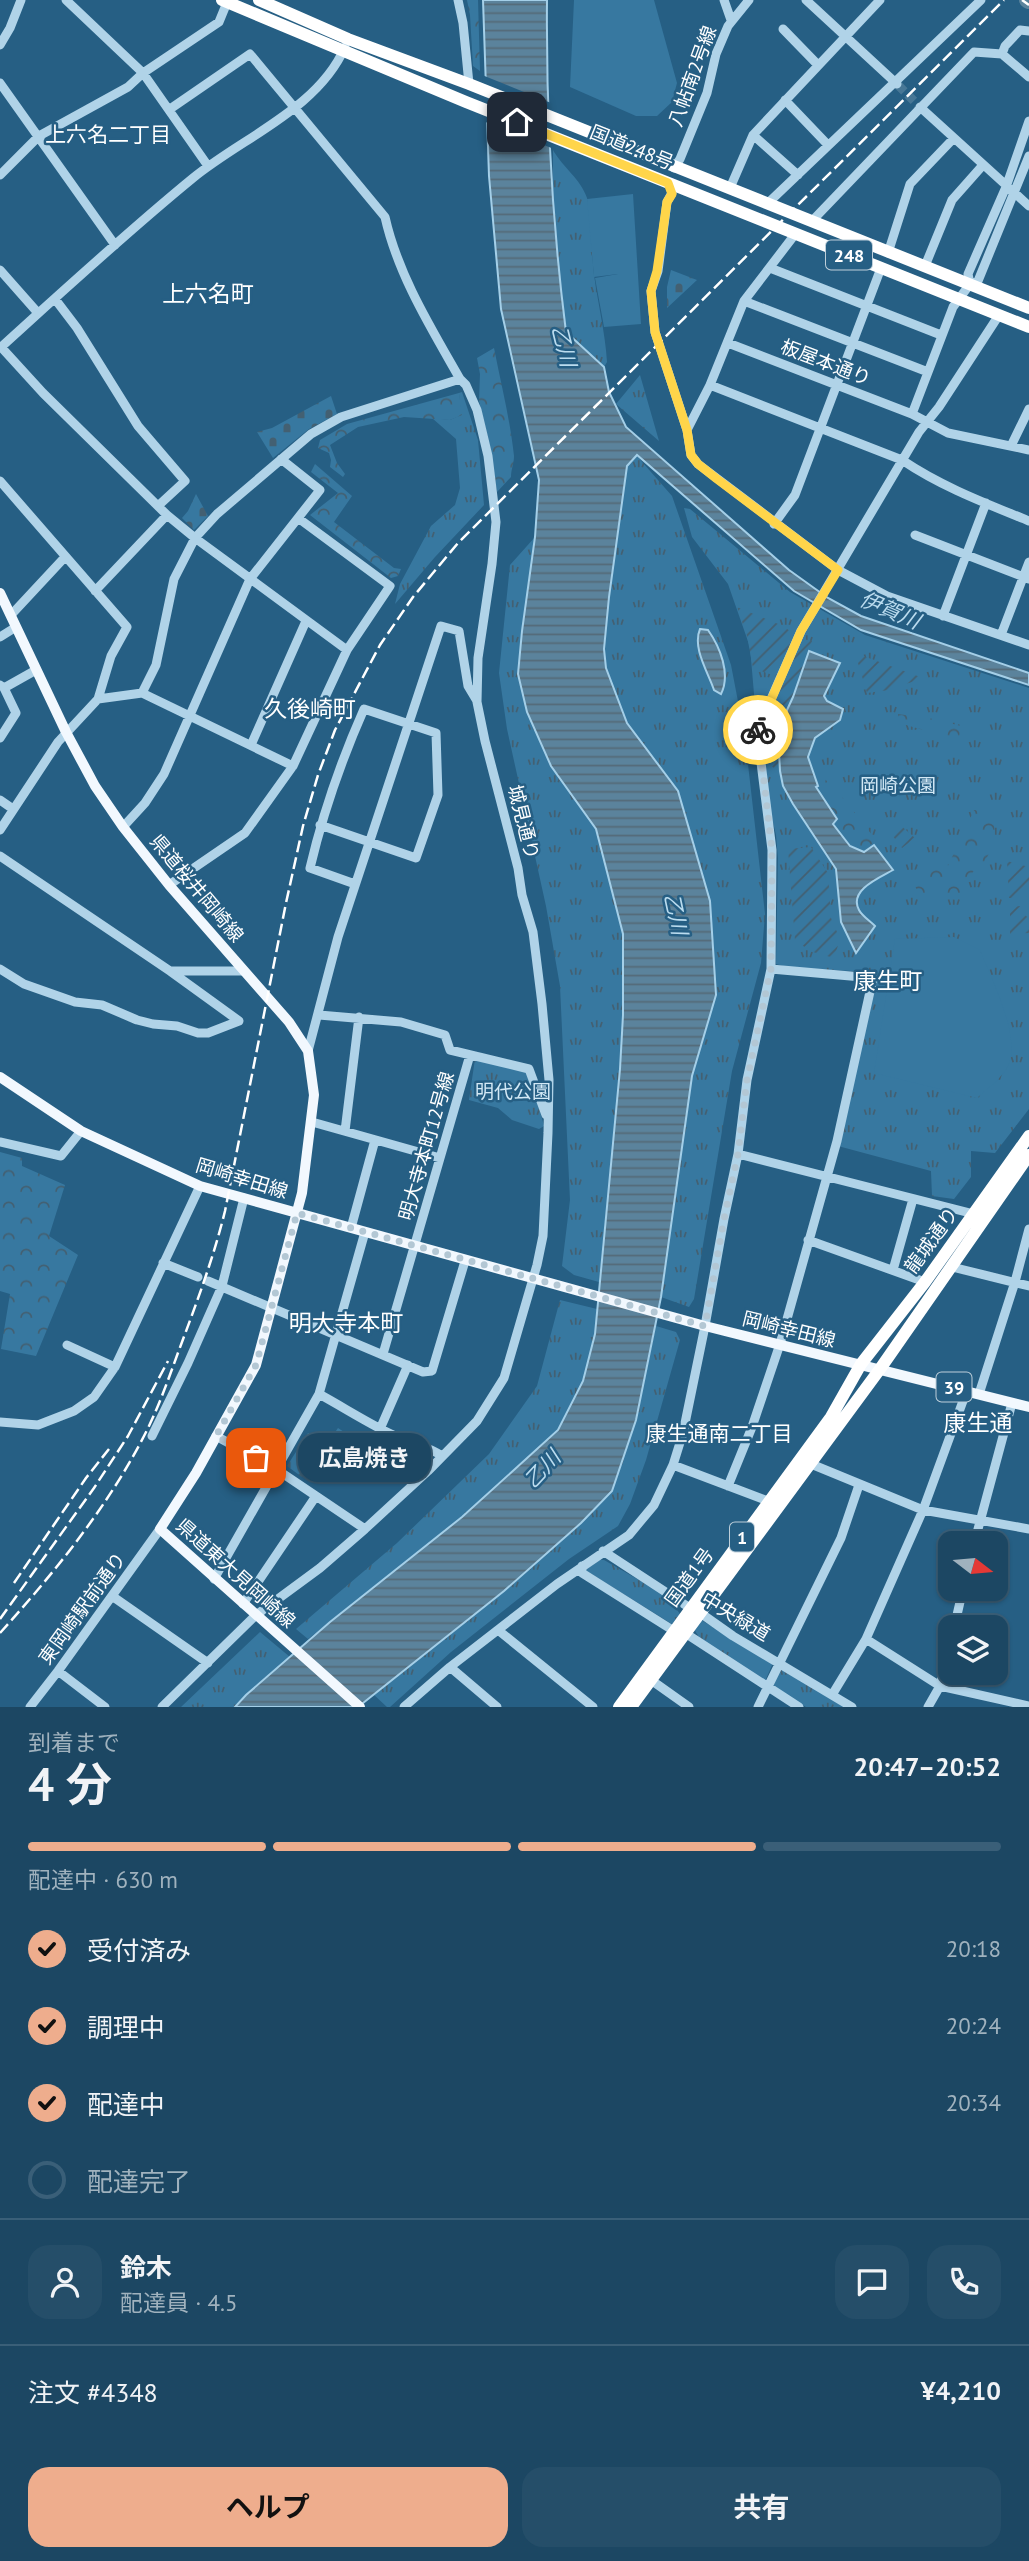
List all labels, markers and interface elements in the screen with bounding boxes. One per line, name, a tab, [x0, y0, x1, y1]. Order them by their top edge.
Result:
street label: 八帖南2号線	[663, 22, 721, 130]
pin	[487, 92, 547, 152]
icon: home	[498, 103, 536, 141]
street label: 国道248号	[587, 119, 677, 175]
district label: 上六名二丁目	[45, 121, 171, 148]
road number: 248	[826, 241, 872, 270]
district label: 上六名町	[162, 279, 254, 308]
water label: 乙川	[546, 322, 583, 372]
street label: 板屋本通り	[777, 334, 875, 390]
water label: 伊賀川	[856, 585, 926, 636]
district label: 久後崎町	[264, 694, 356, 723]
courier	[723, 695, 793, 765]
icon: bike	[739, 711, 777, 749]
park label: 岡崎公園	[860, 773, 936, 797]
street label: 城見通り	[503, 782, 545, 862]
street label: 県道桜井岡崎線	[145, 829, 249, 947]
water label: 乙川	[658, 891, 694, 939]
district label: 康生町	[854, 966, 923, 995]
street label: 明大寺本町12号線	[393, 1069, 459, 1223]
park label: 明代公園	[475, 1079, 551, 1103]
street label: 岡崎幸田線	[193, 1153, 291, 1203]
street label: 龍城通り	[899, 1202, 963, 1278]
street label: 岡崎幸田線	[740, 1306, 838, 1352]
district label: 明大寺本町	[289, 1308, 404, 1337]
road number: 39	[936, 1372, 972, 1402]
district label: 康生通	[944, 1408, 1013, 1437]
district label: 康生通南二丁目	[646, 1420, 793, 1447]
pin	[226, 1428, 286, 1488]
callout: 広島焼き	[298, 1434, 431, 1482]
icon: bag	[237, 1439, 275, 1477]
text: 広島焼き	[319, 1443, 411, 1472]
water label: 乙川	[518, 1443, 568, 1494]
street label: 県道東大見岡崎線	[171, 1513, 301, 1633]
road number: 1	[730, 1522, 754, 1552]
north arrow	[938, 1531, 1008, 1601]
map controls	[938, 1531, 1008, 1685]
street label: 国道1号	[659, 1543, 719, 1611]
street label: 東岡崎駅前通り	[33, 1547, 131, 1669]
street label: 中央緑道	[697, 1586, 775, 1646]
button: layers	[938, 1615, 1008, 1685]
text: 到着まで	[28, 1728, 120, 1757]
text: 20:47–20:52	[854, 1750, 1001, 1783]
text: 4 分	[28, 1754, 112, 1814]
text: 配達中 · 630 m	[28, 1865, 178, 1894]
icon: check	[28, 1930, 66, 1968]
text: 受付済み	[87, 1934, 191, 1967]
text: 20:18	[946, 1934, 1001, 1963]
icon: check	[28, 2007, 66, 2045]
text: 調理中	[87, 2011, 165, 2044]
text: 20:24	[946, 2011, 1001, 2040]
icon: check	[28, 2084, 66, 2122]
text: 配達中	[87, 2088, 165, 2121]
text: 20:34	[946, 2088, 1001, 2117]
text: 配達完了	[87, 2165, 191, 2198]
button: person	[28, 2245, 102, 2319]
button: chat	[835, 2245, 909, 2319]
button: phone	[927, 2245, 1001, 2319]
text: 鈴木	[120, 2251, 172, 2284]
text: 配達員 · 4.5	[120, 2288, 237, 2317]
text: ¥4,210	[921, 2374, 1001, 2407]
text: 注文 #4348	[28, 2376, 158, 2409]
button: ヘルプ	[28, 2467, 508, 2547]
button: 共有	[522, 2467, 1001, 2547]

